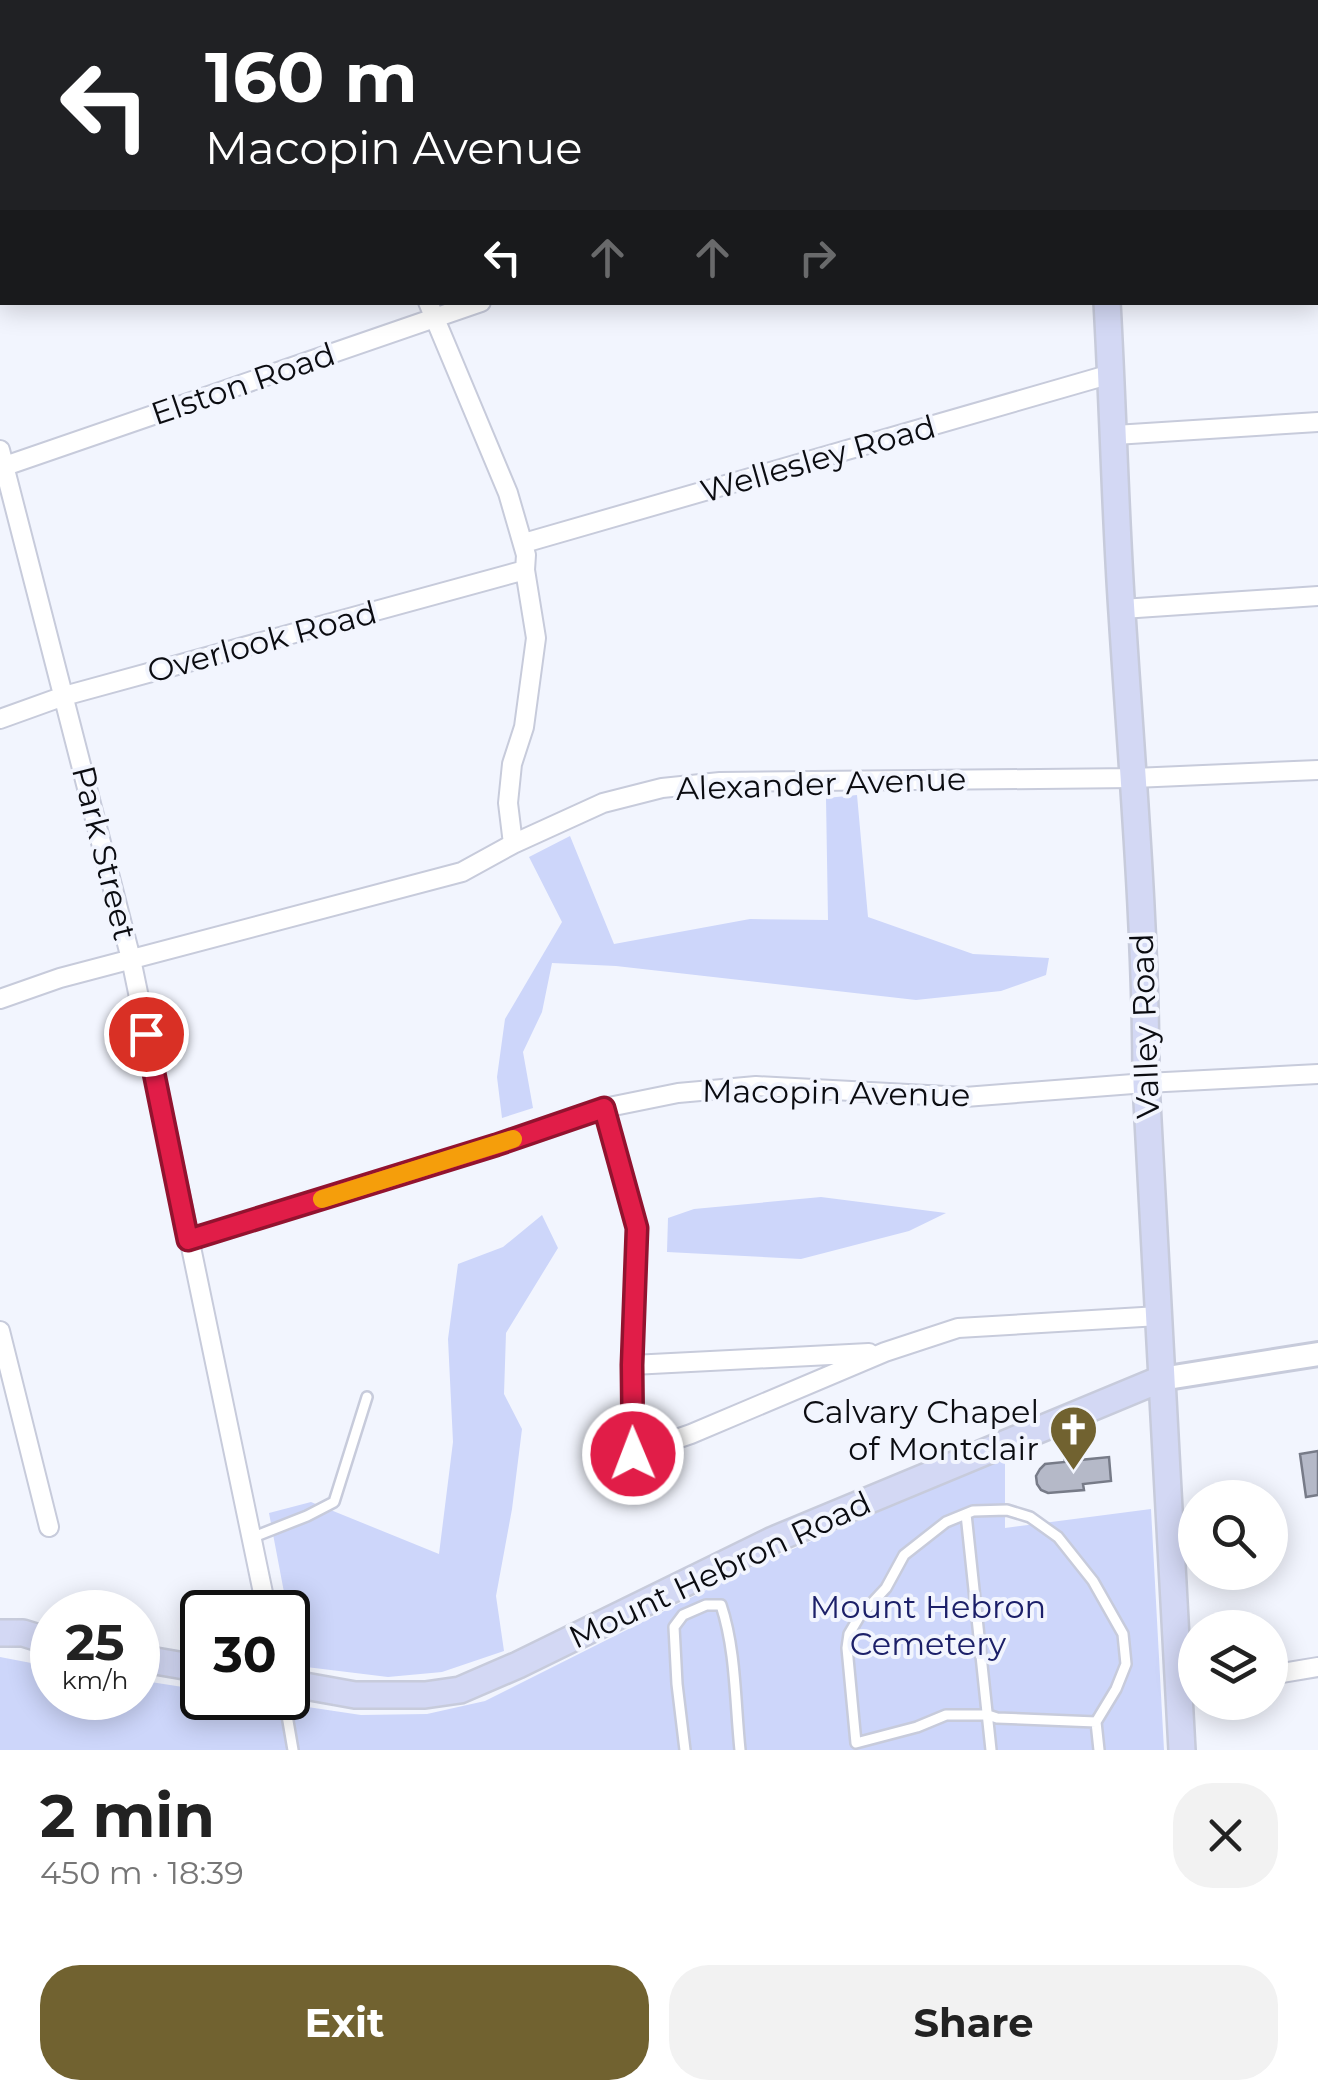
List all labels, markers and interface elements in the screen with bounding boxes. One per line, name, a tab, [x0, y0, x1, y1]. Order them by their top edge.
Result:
text: 160 m	[205, 34, 418, 120]
icon: left	[40, 40, 170, 170]
text: Macopin Avenue	[205, 120, 582, 175]
icon: left	[475, 230, 530, 285]
icon: ahead	[580, 230, 635, 285]
icon: ahead	[685, 230, 740, 285]
icon: right	[790, 230, 845, 285]
street label: Elston Road	[146, 334, 340, 433]
street label: Wellesley Road	[696, 406, 940, 511]
street label: Overlook Road	[143, 592, 381, 691]
street label: Alexander Avenue	[675, 759, 967, 808]
street label: Park Street	[64, 762, 145, 944]
street label: Valley Road	[1122, 933, 1167, 1119]
pin	[104, 992, 189, 1077]
icon: arrive	[119, 1007, 174, 1062]
street label: Macopin Avenue	[702, 1071, 970, 1114]
place label: Calvary Chapel of Montclair	[802, 1392, 1039, 1468]
position arrow	[581, 1402, 685, 1506]
church icon: Calvary Chapel of Montclair	[1048, 1404, 1100, 1472]
map controls	[1178, 1480, 1288, 1720]
button: search	[1178, 1480, 1288, 1590]
street label: Mount Hebron Road	[563, 1482, 877, 1657]
park label: Mount Hebron Cemetery	[810, 1587, 1046, 1663]
speed limit sign: 30	[180, 1590, 310, 1720]
button: layers	[1178, 1610, 1288, 1720]
text: 25	[65, 1612, 125, 1673]
text: km/h	[62, 1665, 128, 1695]
text: 2 min	[40, 1779, 215, 1852]
button: close	[1173, 1783, 1278, 1888]
text: 450 m · 18:39	[40, 1853, 244, 1892]
button: Exit	[40, 1965, 649, 2080]
button: Share	[669, 1965, 1278, 2080]

